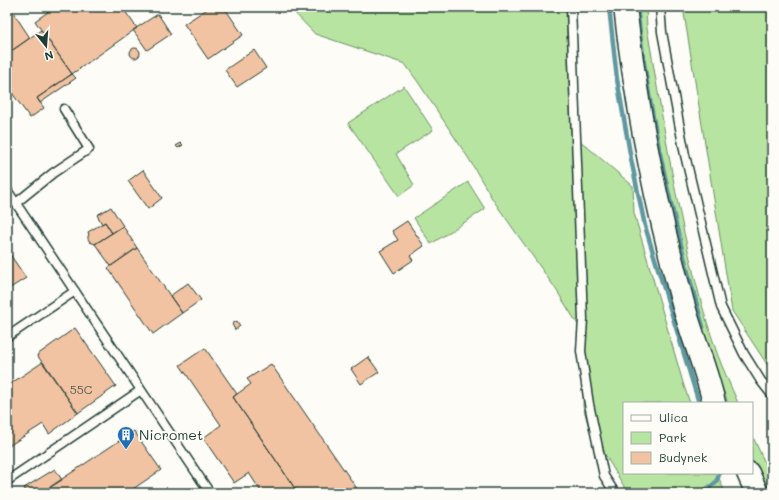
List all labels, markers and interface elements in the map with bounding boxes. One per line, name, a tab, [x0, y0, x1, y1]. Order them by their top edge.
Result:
north arrow	[26, 26, 66, 66]
text: N	[43, 48, 55, 64]
house number: 55C	[70, 381, 93, 397]
legend	[623, 402, 753, 474]
text: Ulica	[659, 409, 688, 425]
building icon: Nicromet	[116, 425, 136, 450]
place label: Nicromet	[139, 425, 203, 444]
text: Park	[659, 429, 686, 445]
text: Budynek	[659, 449, 707, 465]

